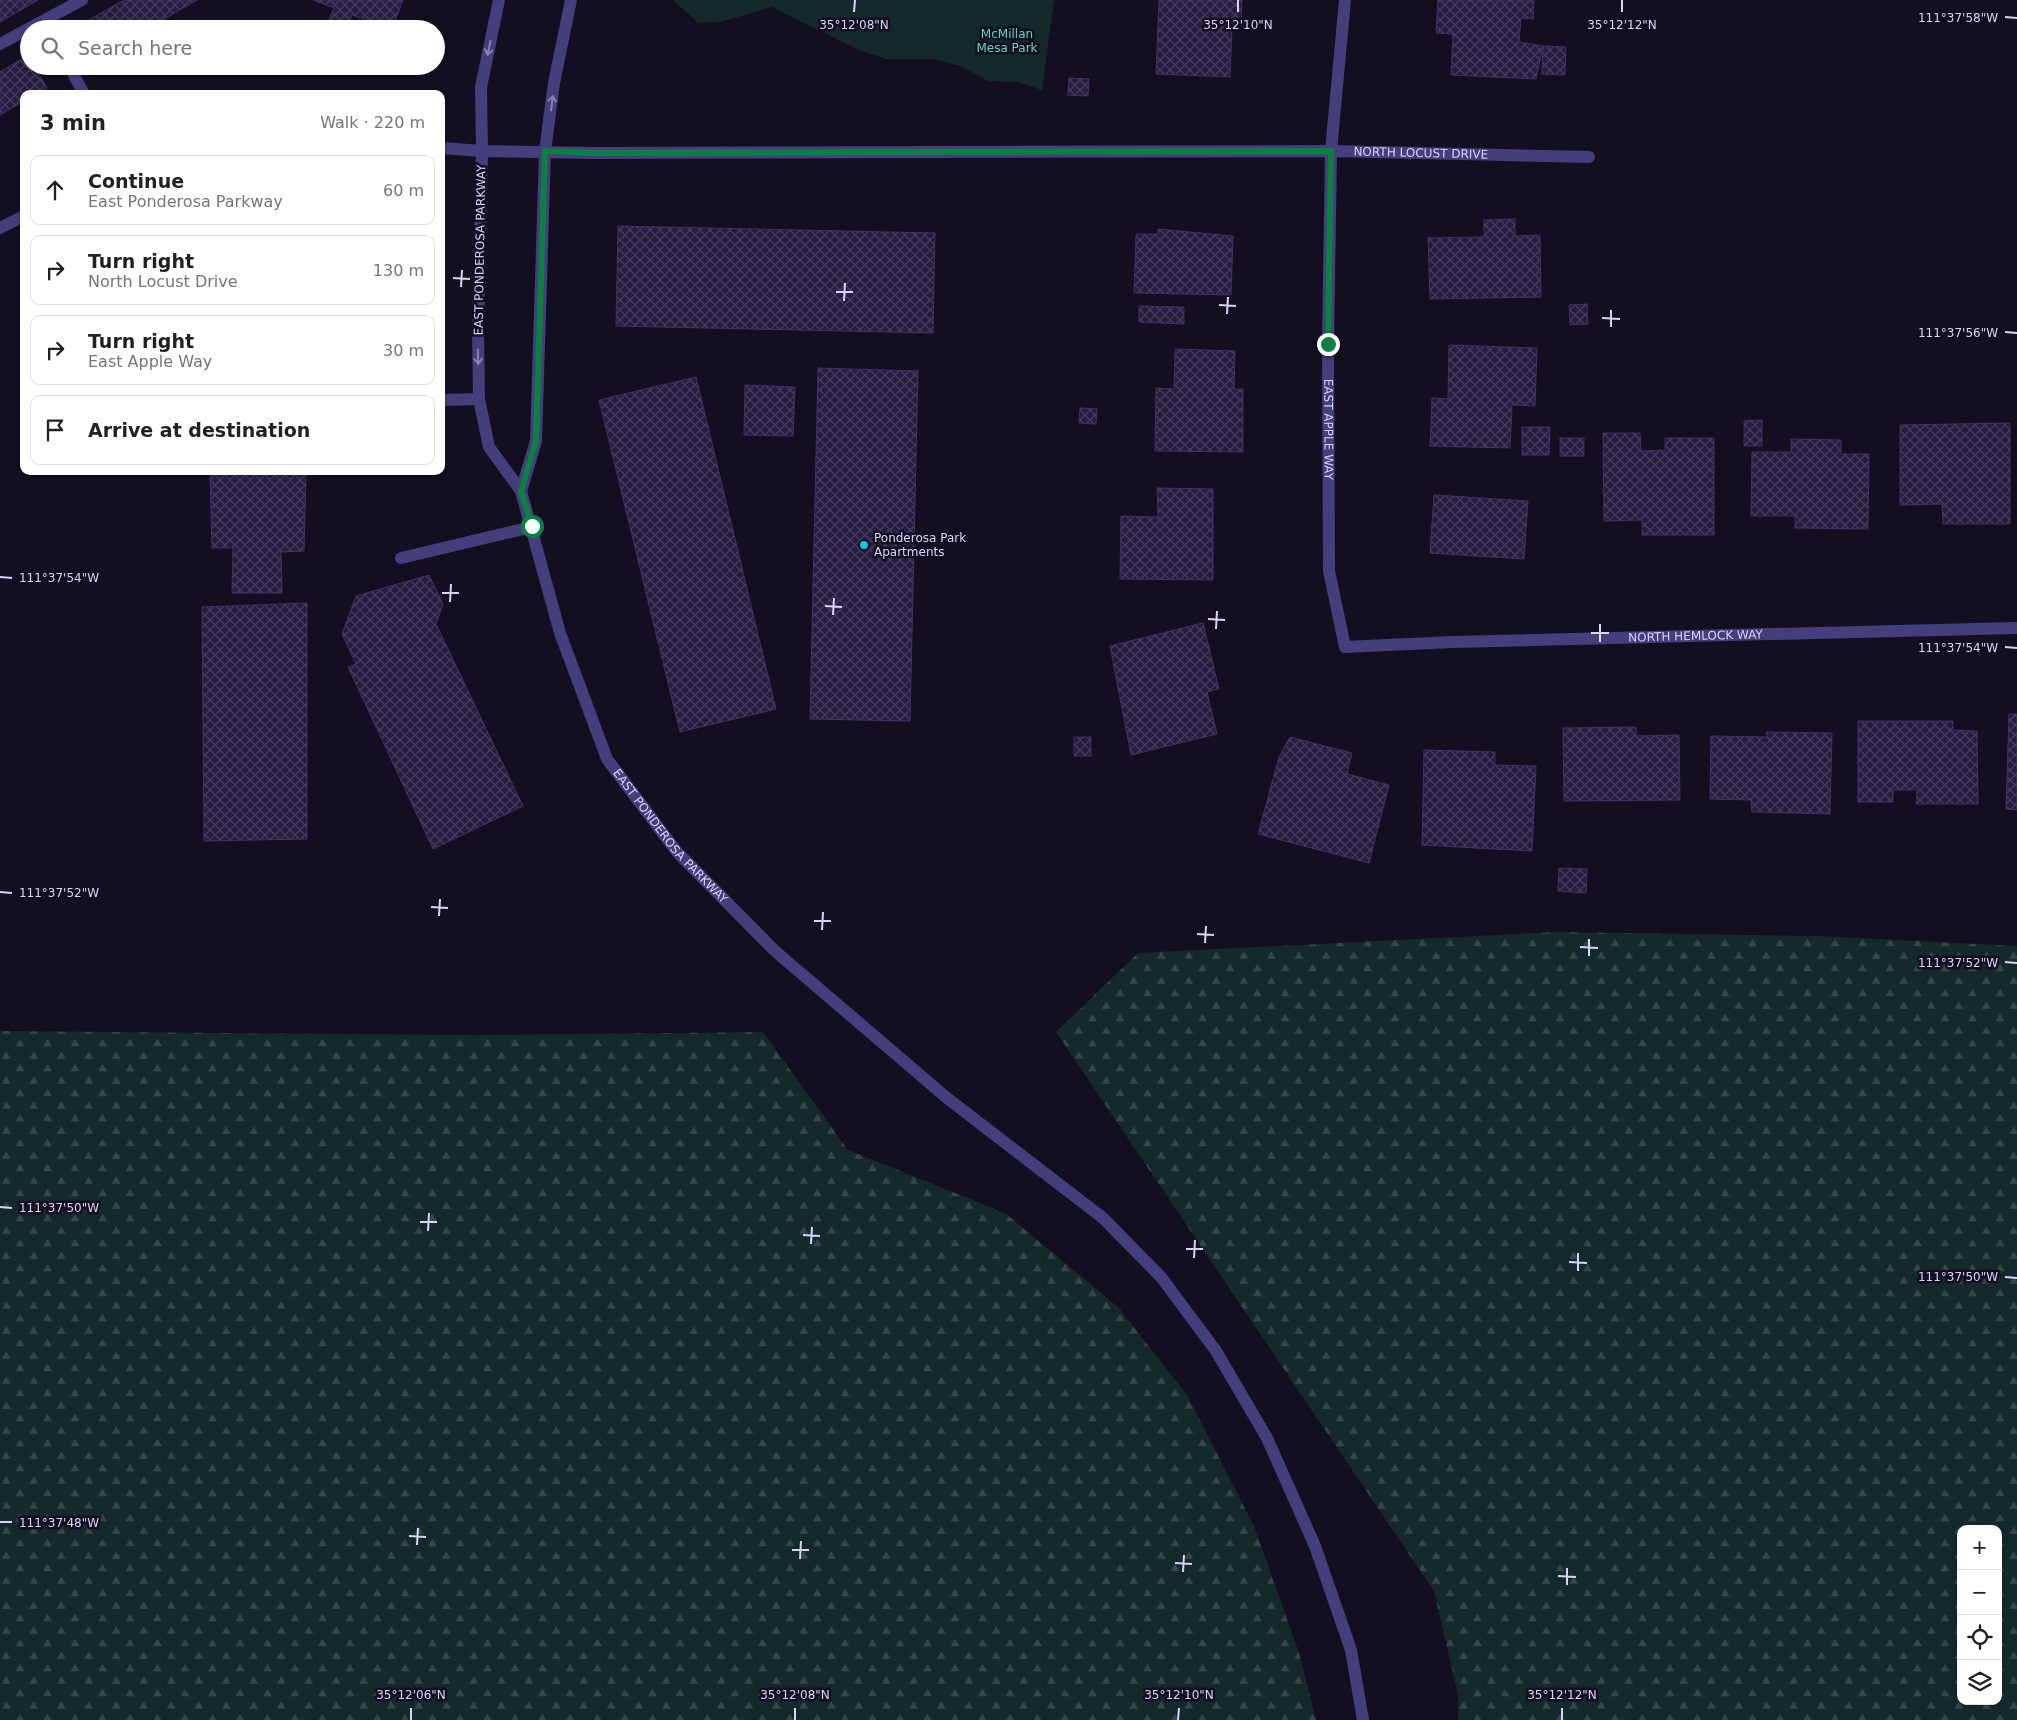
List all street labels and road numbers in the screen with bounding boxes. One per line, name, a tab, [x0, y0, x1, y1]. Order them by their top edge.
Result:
street label: NORTH LOCUST DRIVE	[1353, 145, 1488, 162]
street label: EAST PONDEROSA PARKWAY	[472, 164, 489, 336]
street label: EAST APPLE WAY	[1321, 379, 1336, 481]
street label: NORTH HEMLOCK WAY	[1628, 627, 1764, 645]
street label: EAST PONDEROSA PARKWAY	[610, 766, 731, 906]

